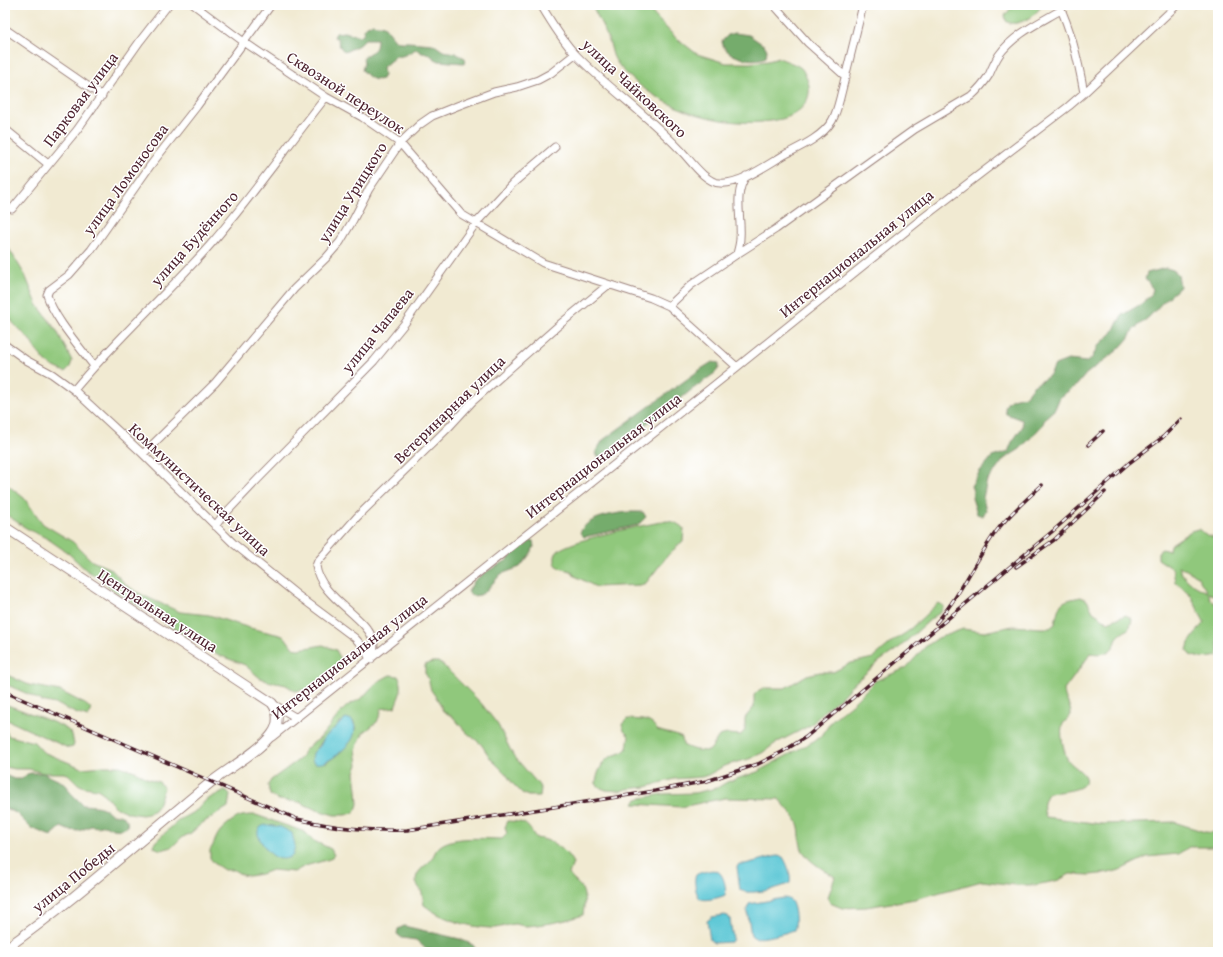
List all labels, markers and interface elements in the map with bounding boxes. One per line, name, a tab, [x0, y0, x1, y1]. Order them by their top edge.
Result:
street label: улица Чайковского	[576, 32, 693, 143]
street label: Сквозной переулок	[282, 45, 410, 140]
street label: Парковая улица	[36, 46, 124, 151]
street label: улица Ломоносова	[76, 118, 174, 241]
street label: улица Урицкого	[311, 137, 393, 248]
street label: Интернациональная улица	[774, 183, 939, 323]
street label: улица Будённого	[144, 185, 244, 292]
street label: улица Чапаева	[334, 282, 419, 379]
street label: Ветеринарная улица	[388, 349, 511, 469]
street label: Интернациональная улица	[520, 386, 687, 524]
street label: Коммунистическая улица	[124, 417, 277, 561]
street label: Центральная улица	[93, 562, 223, 658]
street label: Интернациональная улица	[266, 587, 433, 725]
street label: улица Победы	[26, 836, 120, 919]

